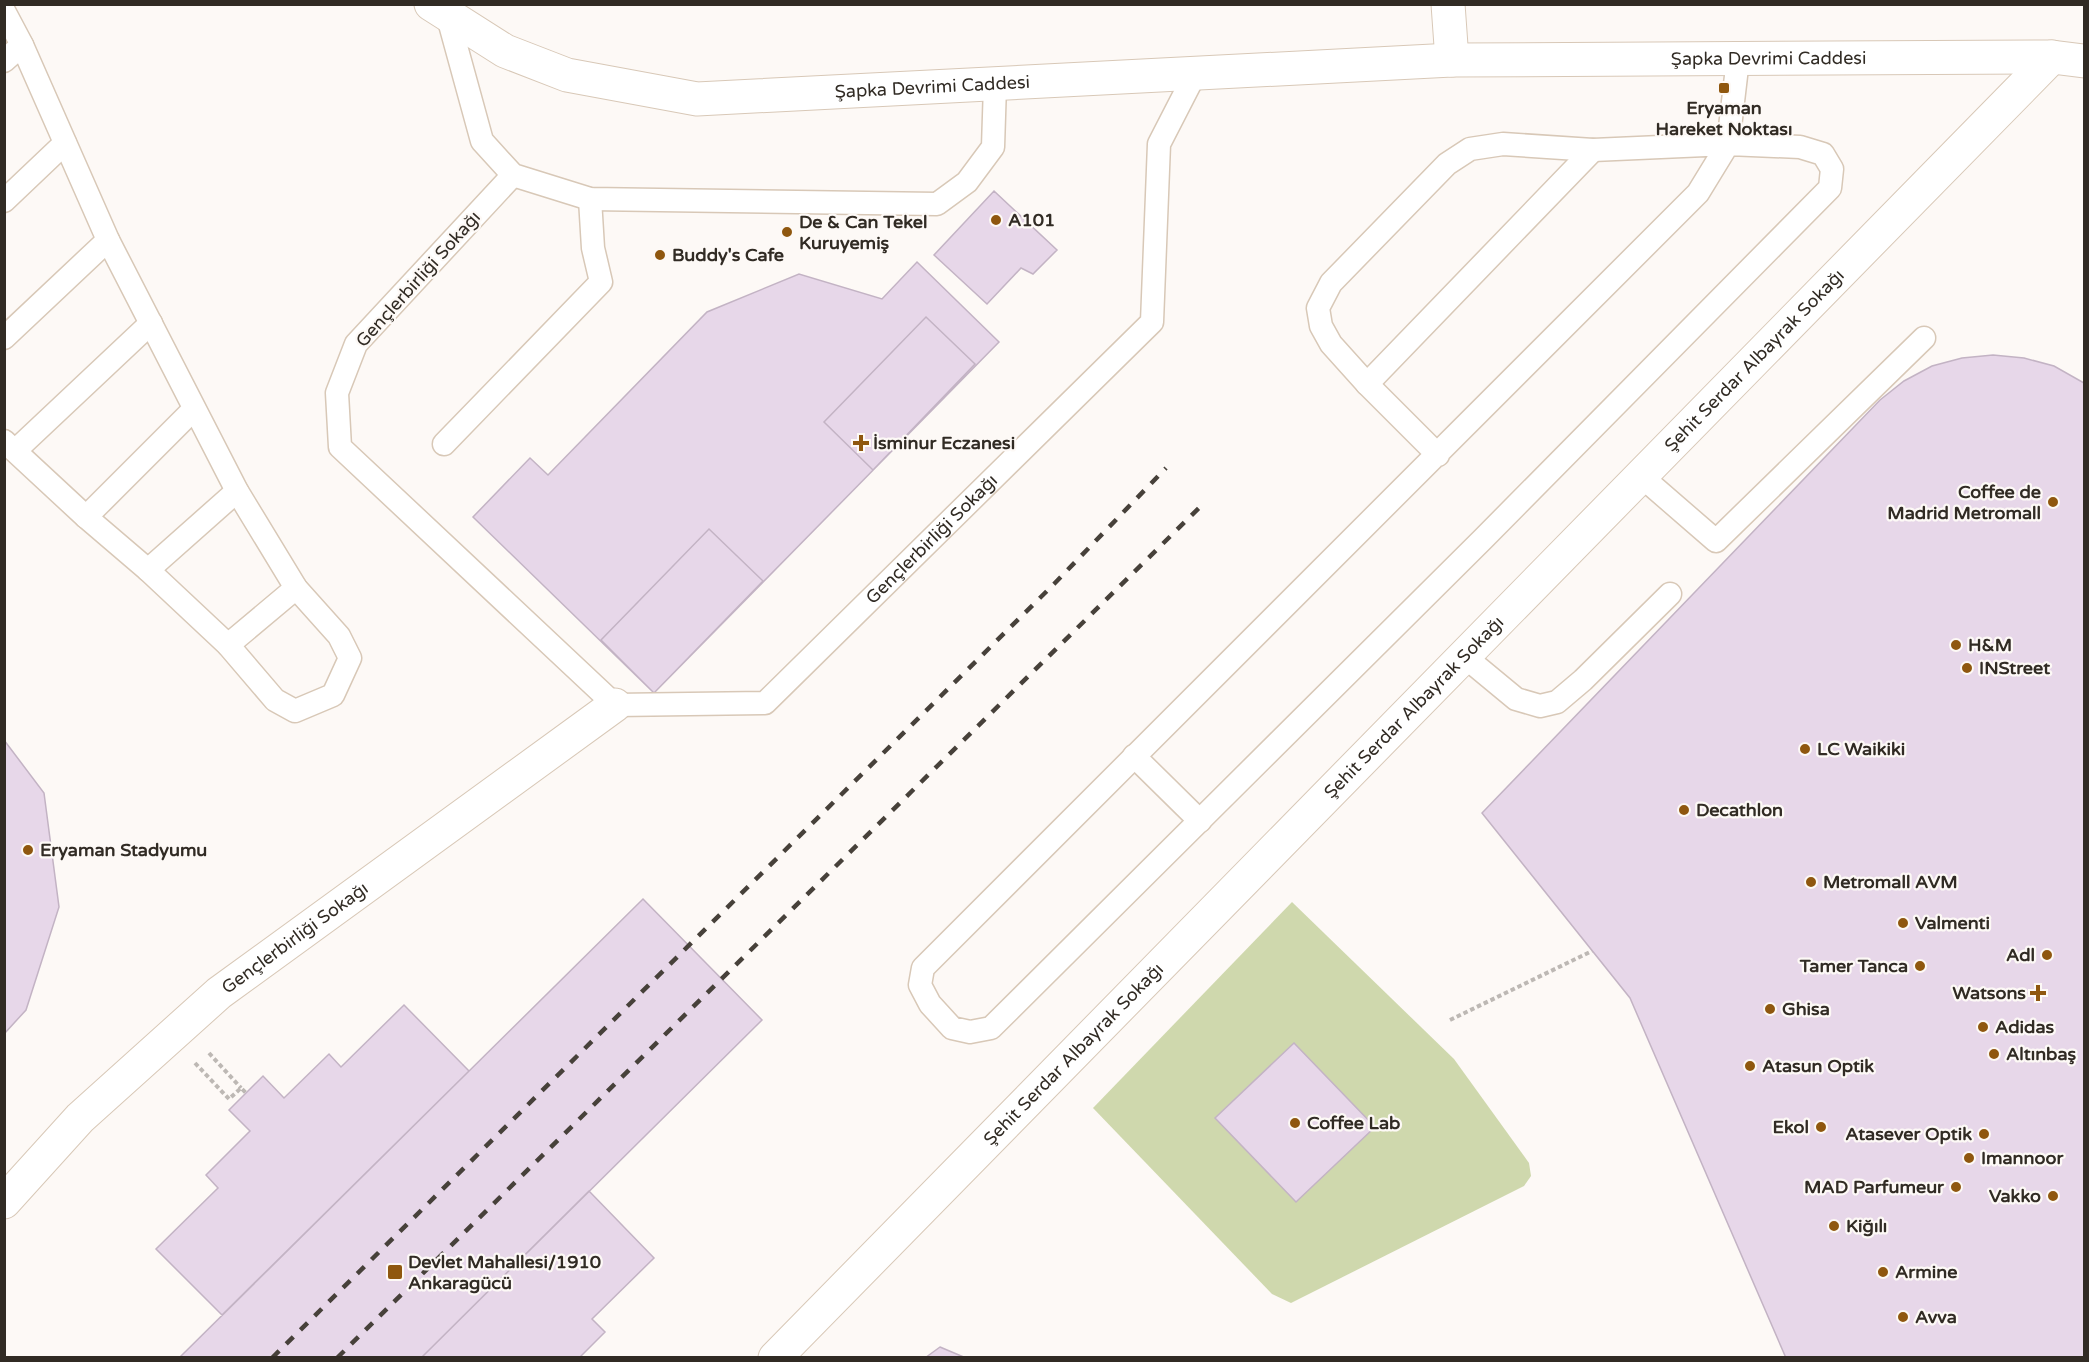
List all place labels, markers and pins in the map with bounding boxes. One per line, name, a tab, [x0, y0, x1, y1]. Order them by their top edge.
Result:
marker: Eryaman Hareket Noktası	[1717, 81, 1731, 95]
place label: Eryaman Hareket Noktası	[1656, 97, 1792, 140]
place label: A101	[1008, 209, 1055, 231]
place label: De & Can Tekel Kuruyemiş	[799, 211, 927, 254]
marker: A101	[989, 213, 1003, 227]
marker: De & Can Tekel Kuruyemiş	[780, 225, 794, 239]
place label: Buddy's Cafe	[672, 244, 784, 266]
marker: Buddy's Cafe	[653, 248, 667, 262]
place label: İsminur Eczanesi	[873, 432, 1015, 454]
marker: İsminur Eczanesi	[854, 436, 868, 450]
place label: Coffee de Madrid Metromall	[1887, 481, 2041, 524]
marker: Coffee de Madrid Metromall	[2046, 495, 2060, 509]
place label: H&M	[1968, 634, 2012, 656]
marker: H&M	[1949, 638, 1963, 652]
place label: INStreet	[1979, 657, 2050, 679]
marker: INStreet	[1960, 661, 1974, 675]
place label: LC Waikiki	[1817, 738, 1905, 760]
marker: LC Waikiki	[1798, 742, 1812, 756]
place label: Decathlon	[1696, 799, 1783, 821]
marker: Decathlon	[1677, 803, 1691, 817]
place label: Eryaman Stadyumu	[40, 839, 207, 861]
marker: Eryaman Stadyumu	[21, 843, 35, 857]
place label: Metromall AVM	[1823, 871, 1958, 893]
marker: Metromall AVM	[1804, 875, 1818, 889]
place label: Valmenti	[1915, 912, 1990, 934]
marker: Valmenti	[1896, 916, 1910, 930]
place label: Adl	[2006, 944, 2035, 966]
marker: Adl	[2040, 948, 2054, 962]
place label: Tamer Tanca	[1799, 955, 1908, 977]
marker: Tamer Tanca	[1913, 959, 1927, 973]
place label: Watsons	[1953, 982, 2026, 1004]
marker: Watsons	[2031, 986, 2045, 1000]
place label: Ghisa	[1782, 998, 1830, 1020]
marker: Ghisa	[1763, 1002, 1777, 1016]
place label: Adidas	[1995, 1016, 2055, 1038]
marker: Adidas	[1976, 1020, 1990, 1034]
place label: Altınbaş	[2006, 1043, 2077, 1065]
marker: Altınbaş	[1987, 1047, 2001, 1061]
place label: Atasun Optik	[1762, 1055, 1874, 1077]
marker: Atasun Optik	[1743, 1059, 1757, 1073]
place label: Coffee Lab	[1307, 1112, 1400, 1134]
marker: Coffee Lab	[1288, 1116, 1302, 1130]
place label: Ekol	[1772, 1116, 1809, 1138]
marker: Ekol	[1814, 1120, 1828, 1134]
place label: Atasever Optik	[1845, 1123, 1972, 1145]
marker: Atasever Optik	[1977, 1127, 1991, 1141]
place label: Imannoor	[1981, 1147, 2064, 1169]
marker: Imannoor	[1962, 1151, 1976, 1165]
place label: MAD Parfumeur	[1804, 1176, 1945, 1198]
marker: MAD Parfumeur	[1949, 1180, 1963, 1194]
place label: Vakko	[1989, 1185, 2041, 1207]
marker: Vakko	[2046, 1189, 2060, 1203]
place label: Kiğılı	[1846, 1215, 1887, 1237]
marker: Kiğılı	[1827, 1219, 1841, 1233]
place label: Devlet Mahallesi/1910 Ankaragücü	[408, 1251, 601, 1294]
place label: Armine	[1895, 1261, 1957, 1283]
marker: Devlet Mahallesi/1910 Ankaragücü	[386, 1263, 404, 1281]
marker: Armine	[1876, 1265, 1890, 1279]
place label: Avva	[1915, 1306, 1957, 1328]
marker: Avva	[1896, 1310, 1910, 1324]

